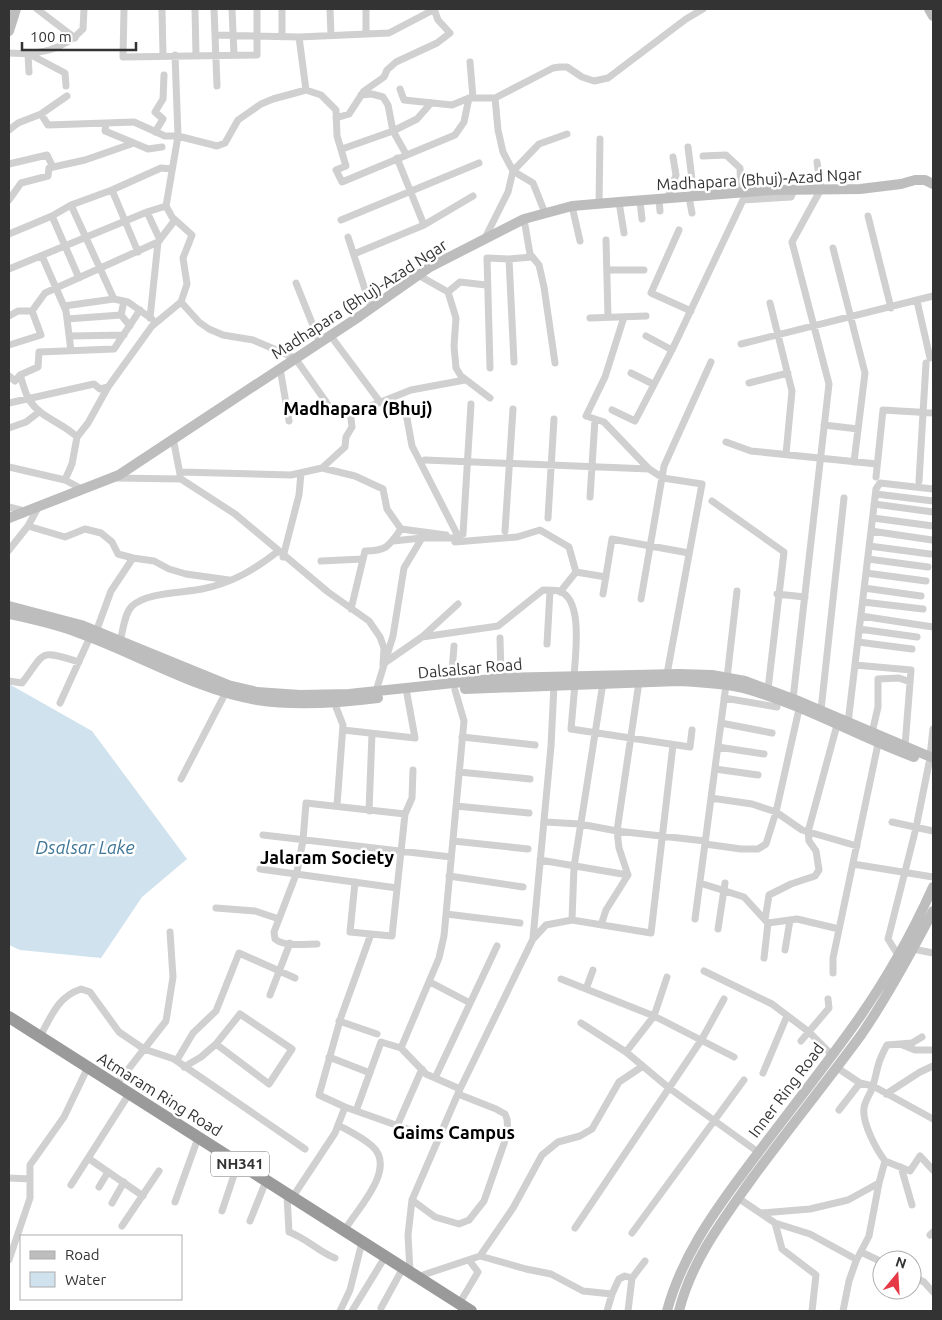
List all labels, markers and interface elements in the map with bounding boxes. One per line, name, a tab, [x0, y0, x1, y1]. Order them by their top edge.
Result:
scale bar	[22, 20, 136, 52]
text: 100 m	[30, 28, 72, 45]
street label: Madhapara (Bhuj)-Azad Ngar	[656, 165, 862, 194]
street label: Madhapara (Bhuj)-Azad Ngar	[268, 235, 451, 363]
district label: Madhapara (Bhuj)	[283, 398, 433, 419]
street label: Dalsalsar Road	[417, 654, 523, 682]
water label: Dsalsar Lake	[35, 837, 135, 857]
district label: Jalaram Society	[260, 847, 394, 867]
street label: Inner Ring Road	[745, 1039, 827, 1141]
street label: Atmaram Ring Road	[95, 1048, 225, 1140]
district label: Gaims Campus	[393, 1122, 515, 1142]
road number: NH341	[211, 1152, 269, 1176]
legend	[20, 1235, 182, 1300]
text: Road	[65, 1246, 100, 1263]
north arrow	[872, 1250, 922, 1300]
text: N	[894, 1253, 908, 1272]
text: Water	[65, 1271, 106, 1288]

